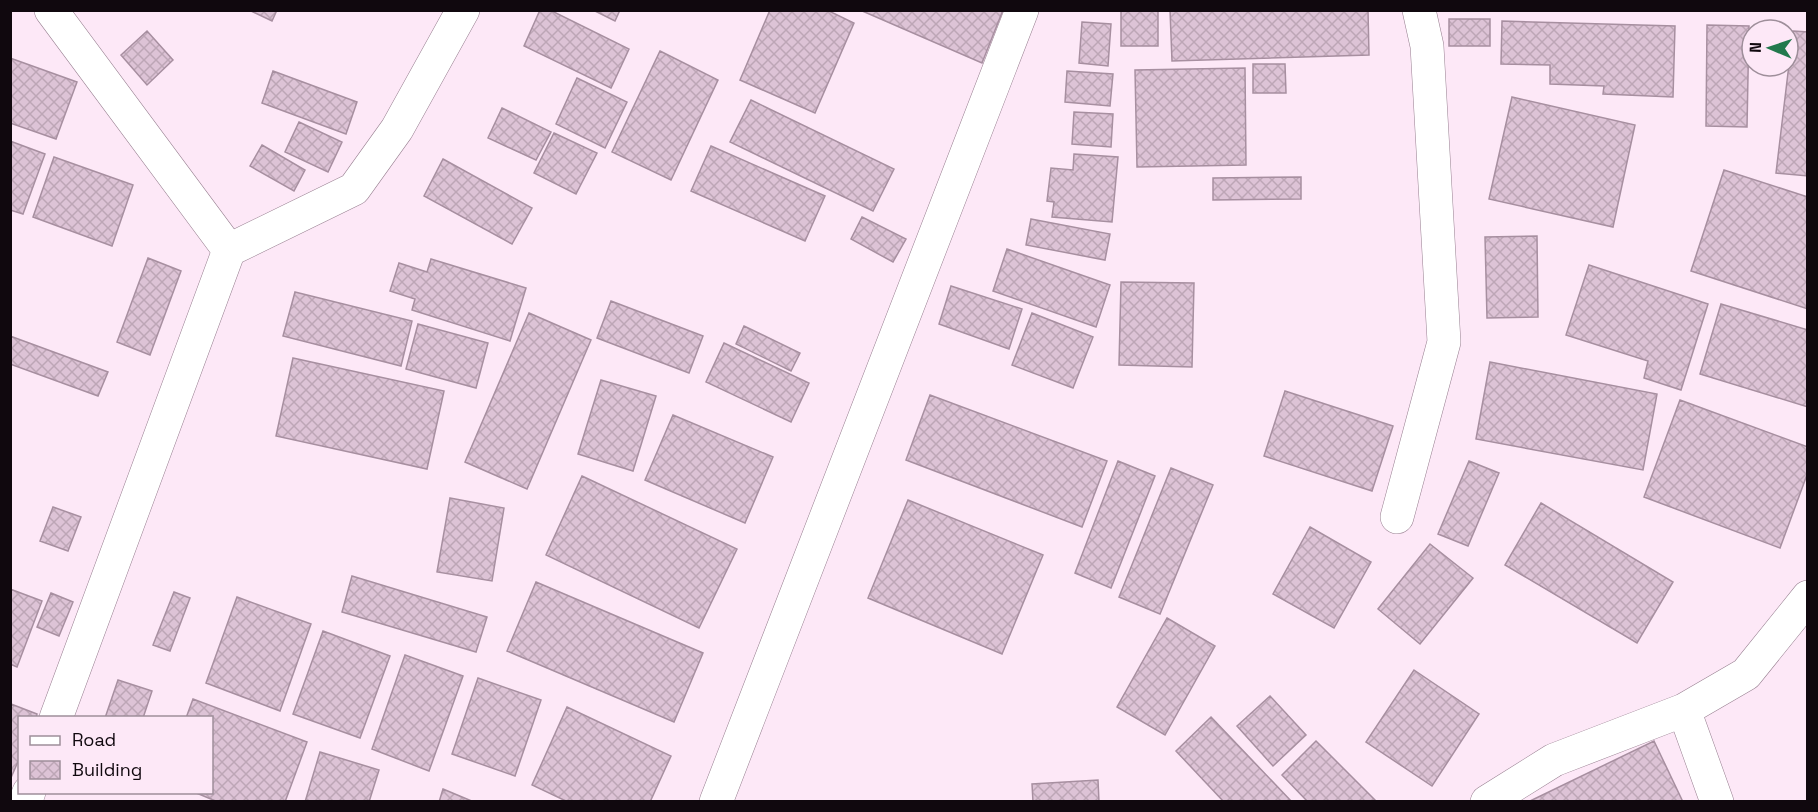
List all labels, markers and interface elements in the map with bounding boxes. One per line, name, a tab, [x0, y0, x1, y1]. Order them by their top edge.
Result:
north arrow	[1740, 18, 1800, 78]
text: N	[1745, 42, 1766, 53]
legend	[18, 716, 213, 794]
text: Road	[72, 728, 116, 751]
text: Building	[72, 758, 142, 781]

